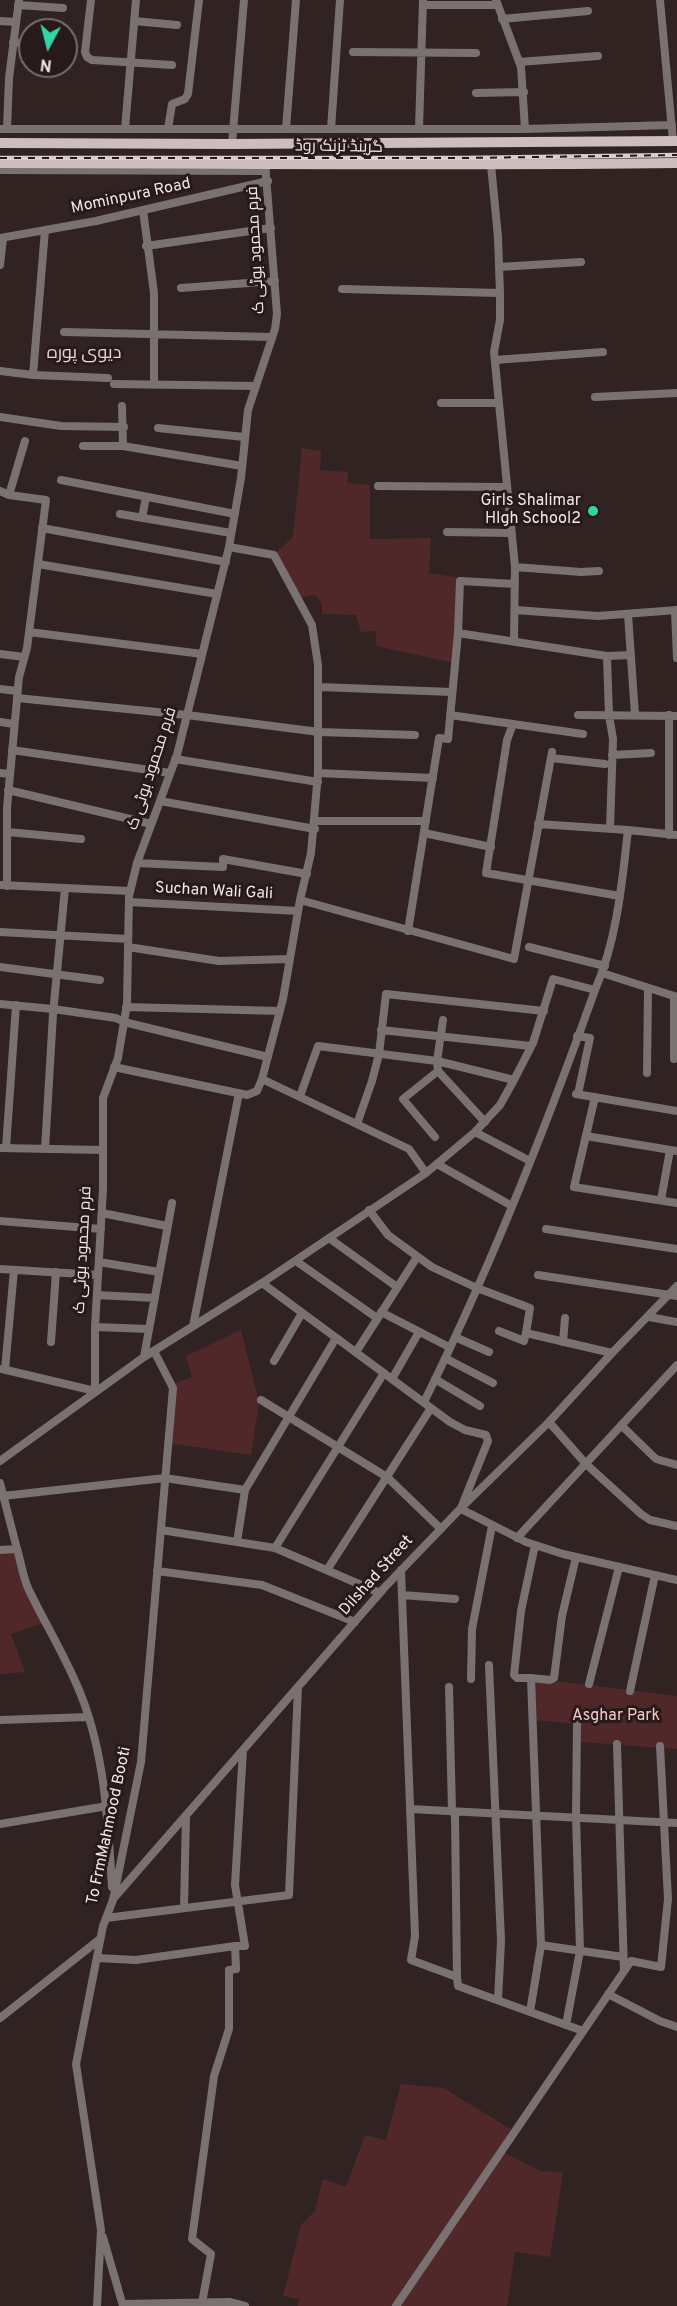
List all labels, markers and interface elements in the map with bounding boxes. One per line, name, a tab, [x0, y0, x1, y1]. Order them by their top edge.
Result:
north arrow	[18, 18, 78, 78]
text: N	[39, 53, 53, 75]
street label: گرینڈ ٹرنک روڈ	[295, 138, 383, 158]
street label: Mominpura Road	[69, 175, 193, 219]
street label: فرم محمود بوٹی ک	[244, 186, 270, 314]
district label: دیوی پورہ	[47, 343, 121, 365]
place label: Girls Shalimar HIgh School2	[481, 492, 581, 530]
marker: Girls Shalimar HIgh School2	[586, 504, 600, 518]
street label: فرم محمود بوٹی ک	[124, 705, 182, 833]
street label: Suchan Wali Gali	[155, 879, 273, 905]
street label: فرم محمود بوٹی ک	[71, 1186, 97, 1314]
street label: Dilshad Street	[336, 1532, 418, 1620]
park label: Asghar Park	[572, 1707, 660, 1727]
street label: To FrmMahmood Booti	[84, 1745, 136, 1907]

